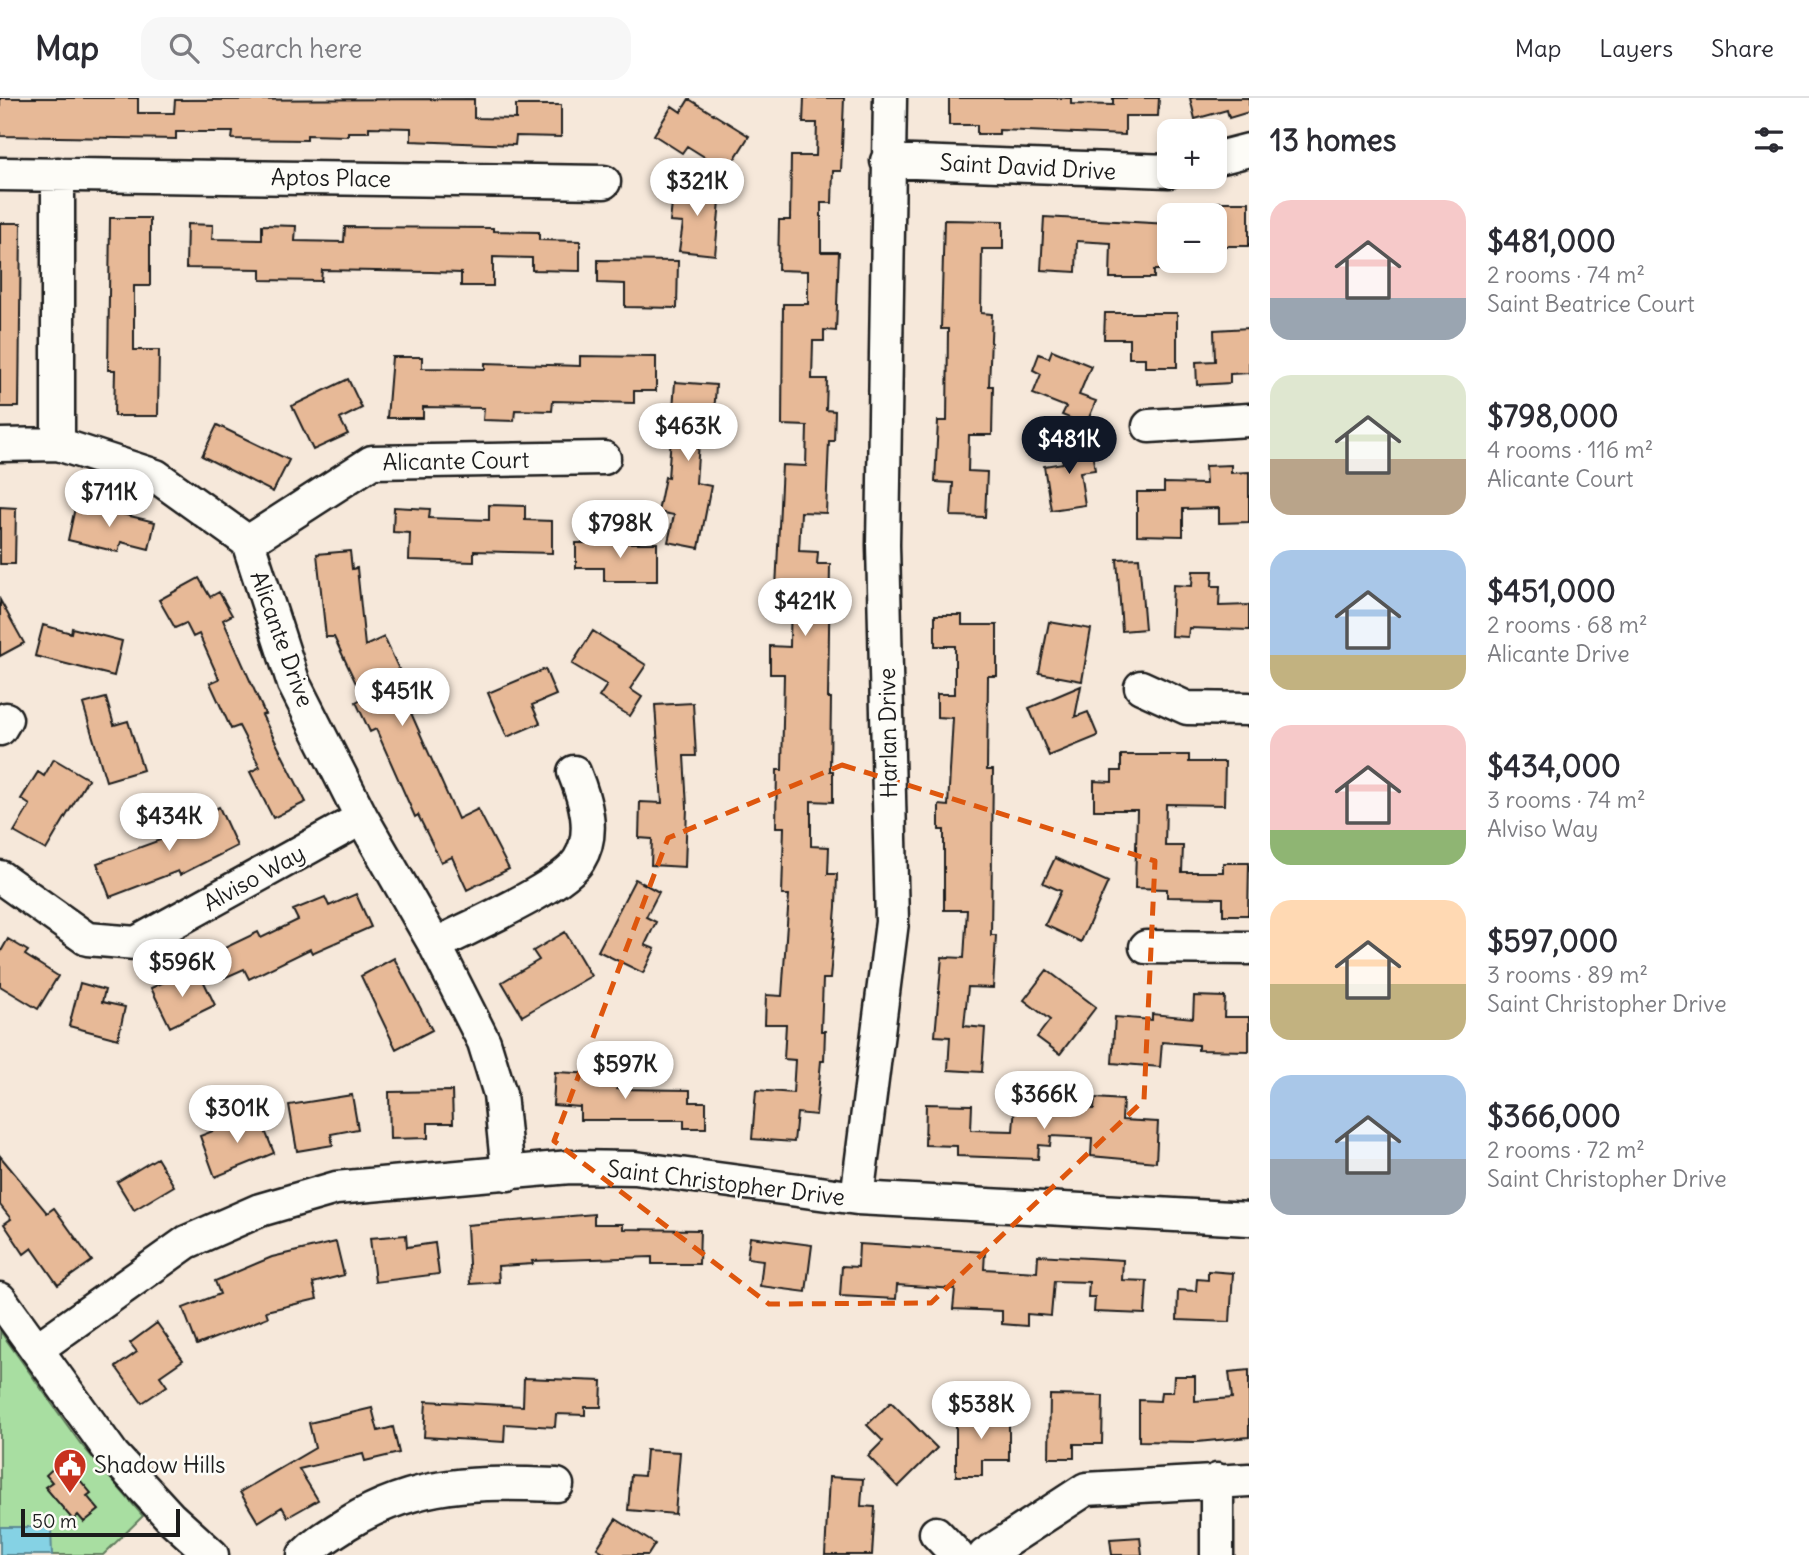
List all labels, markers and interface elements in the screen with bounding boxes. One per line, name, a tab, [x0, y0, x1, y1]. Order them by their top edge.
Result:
search box	[141, 17, 631, 80]
text: Map	[35, 27, 99, 69]
icon: search	[165, 29, 203, 67]
text: Search here	[221, 32, 362, 65]
text: Map	[1515, 33, 1561, 63]
text: Layers	[1599, 33, 1673, 63]
text: Share	[1711, 33, 1774, 63]
map controls	[1157, 119, 1227, 273]
button: +	[1157, 119, 1227, 189]
text: 13 homes	[1270, 121, 1396, 159]
icon: filters	[1750, 121, 1788, 159]
street label: Saint David Drive	[939, 147, 1117, 186]
pin: $321K	[648, 158, 746, 218]
street label: Aptos Place	[271, 162, 391, 193]
text: $321K	[666, 166, 728, 195]
button: −	[1157, 203, 1227, 273]
text: $481,000	[1487, 222, 1616, 260]
icon: home	[1326, 228, 1410, 312]
text: 2 rooms · 74 m²	[1487, 260, 1645, 289]
text: Saint Beatrice Court	[1487, 289, 1695, 318]
text: $798,000	[1487, 397, 1618, 435]
icon: home	[1326, 403, 1410, 487]
pin: $463K	[639, 404, 737, 463]
text: $463K	[655, 411, 721, 440]
pin: $481K	[1020, 416, 1118, 476]
text: $481K	[1038, 424, 1100, 453]
text: 4 rooms · 116 m²	[1487, 435, 1653, 464]
street label: Alicante Court	[382, 445, 530, 476]
text: Alicante Court	[1487, 464, 1634, 493]
pin: $711K	[60, 470, 158, 529]
text: $711K	[81, 477, 137, 506]
pin: $798K	[571, 500, 669, 560]
text: $798K	[588, 508, 652, 537]
street label: Alicante Drive	[244, 567, 320, 711]
text: $451,000	[1487, 572, 1616, 610]
pin: $421K	[756, 578, 854, 638]
icon: home	[1326, 578, 1410, 662]
text: $421K	[774, 586, 836, 615]
text: 2 rooms · 68 m²	[1487, 610, 1648, 639]
text: Alicante Drive	[1487, 639, 1630, 668]
pin: $451K	[353, 668, 451, 728]
street label: Harlan Drive	[872, 668, 903, 799]
text: $451K	[371, 676, 433, 705]
text: $434,000	[1487, 747, 1621, 785]
icon: home	[1326, 753, 1410, 837]
text: 3 rooms · 74 m²	[1487, 785, 1646, 814]
pin: $434K	[120, 794, 218, 853]
text: $434K	[136, 801, 202, 830]
text: Alviso Way	[1487, 814, 1598, 843]
street label: Alviso Way	[198, 838, 309, 917]
text: $597,000	[1487, 922, 1618, 960]
icon: home	[1326, 928, 1410, 1012]
pin: $596K	[133, 940, 231, 999]
text: $596K	[149, 947, 215, 976]
text: 3 rooms · 89 m²	[1487, 960, 1648, 989]
text: Saint Christopher Drive	[1487, 989, 1727, 1018]
pin: $597K	[576, 1042, 674, 1101]
text: $597K	[593, 1049, 657, 1078]
pin: $366K	[995, 1072, 1093, 1131]
text: $366K	[1011, 1079, 1077, 1108]
pin: $301K	[188, 1086, 286, 1145]
text: $301K	[205, 1093, 269, 1122]
text: $366,000	[1487, 1097, 1621, 1135]
icon: home	[1326, 1103, 1410, 1187]
text: 2 rooms · 72 m²	[1487, 1135, 1645, 1164]
street label: Saint Christopher Drive	[605, 1154, 847, 1211]
text: Saint Christopher Drive	[1487, 1164, 1727, 1193]
pin: $538K	[932, 1382, 1030, 1441]
text: $538K	[948, 1389, 1014, 1418]
public building icon: Shadow Hills	[51, 1446, 89, 1495]
place label: Shadow Hills	[94, 1450, 226, 1479]
scale bar	[21, 1506, 180, 1538]
text: 50 m	[32, 1509, 77, 1533]

